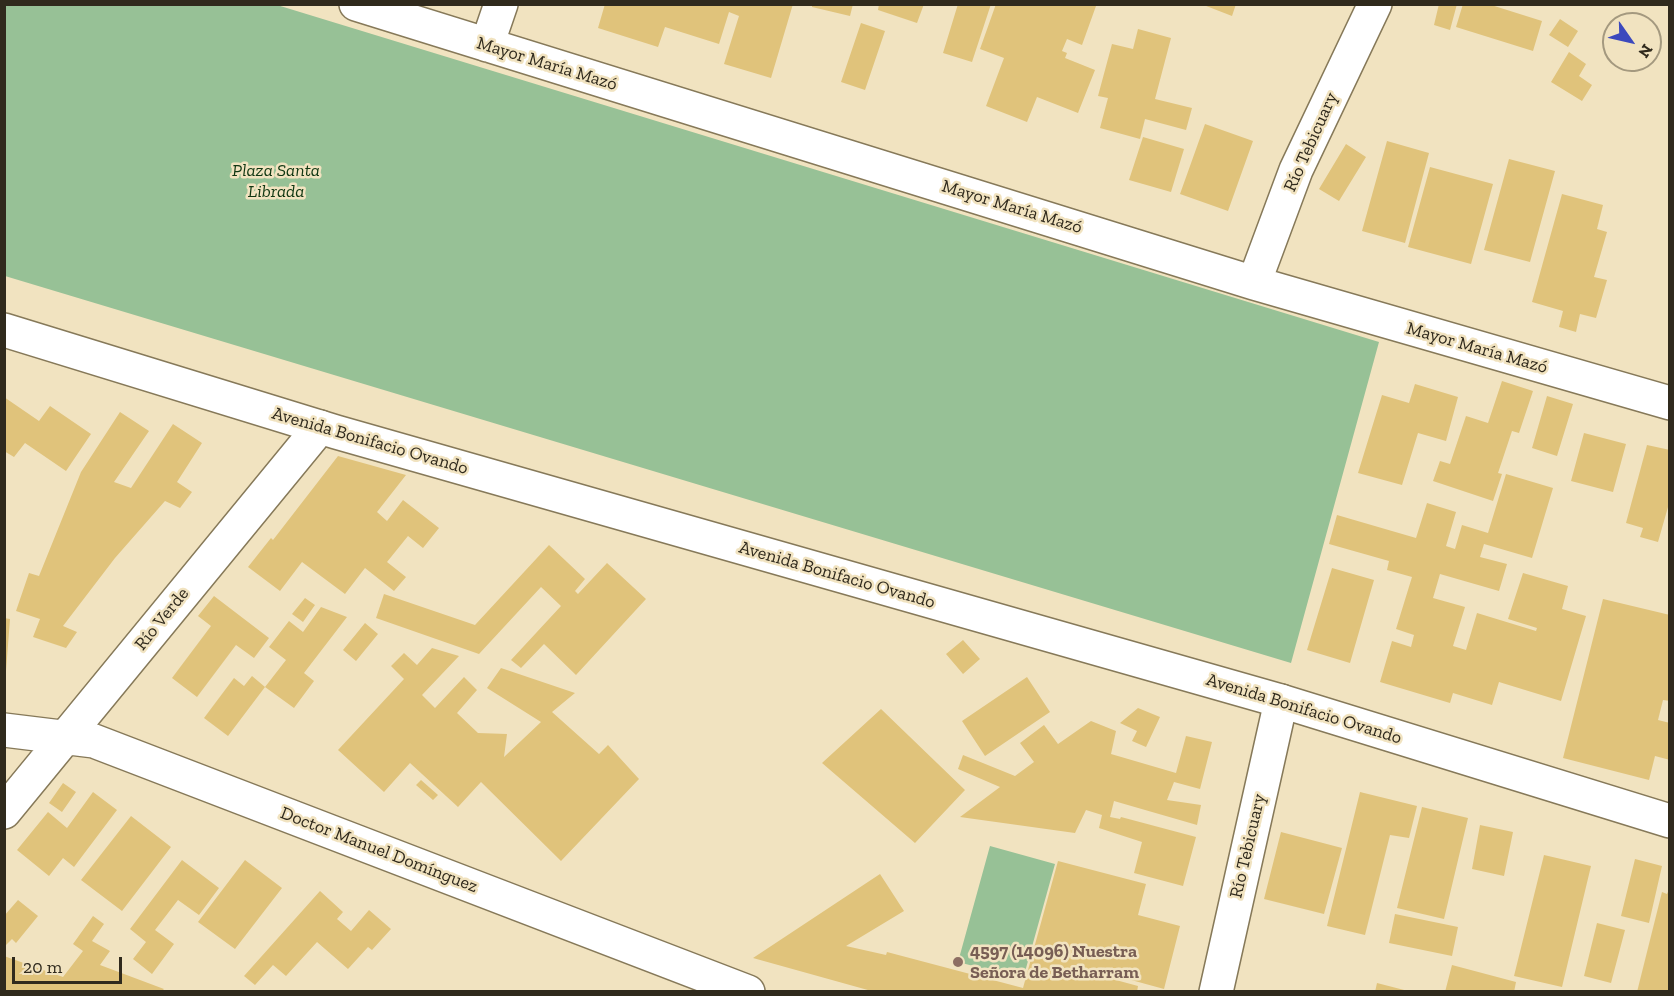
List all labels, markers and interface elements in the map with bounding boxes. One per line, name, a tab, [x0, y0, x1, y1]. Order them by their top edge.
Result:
north arrow	[1602, 12, 1662, 72]
street label: Mayor María Mazó	[474, 32, 620, 96]
text: N	[1634, 41, 1657, 62]
street label: Río Tebicuary	[1279, 89, 1343, 195]
park label: Plaza Santa Librada	[232, 160, 320, 202]
street label: Mayor María Mazó	[939, 175, 1085, 239]
street label: Mayor María Mazó	[1404, 318, 1550, 378]
street label: Avenida Bonifacio Ovando	[269, 403, 471, 479]
street label: Avenida Bonifacio Ovando	[736, 537, 938, 613]
street label: Río Verde	[130, 583, 194, 655]
street label: Avenida Bonifacio Ovando	[1204, 669, 1404, 749]
street label: Río Tebicuary	[1226, 792, 1270, 900]
street label: Doctor Manuel Domínguez	[277, 802, 481, 898]
place label: 4597 (14096) Nuestra Señora de Betharram	[970, 941, 1139, 984]
scale bar	[15, 945, 124, 983]
marker: 4597 (14096) Nuestra Señora de Betharram	[951, 955, 965, 969]
text: 20 m	[23, 956, 62, 978]

